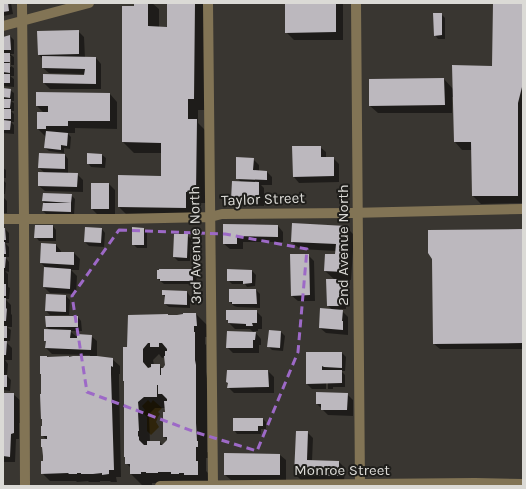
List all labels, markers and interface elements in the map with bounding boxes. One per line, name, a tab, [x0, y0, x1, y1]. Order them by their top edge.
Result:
street label: 2nd Avenue North	[334, 184, 352, 306]
street label: 3rd Avenue North	[185, 186, 205, 304]
street label: Taylor Street	[221, 189, 306, 209]
street label: Monroe Street	[294, 461, 390, 479]

